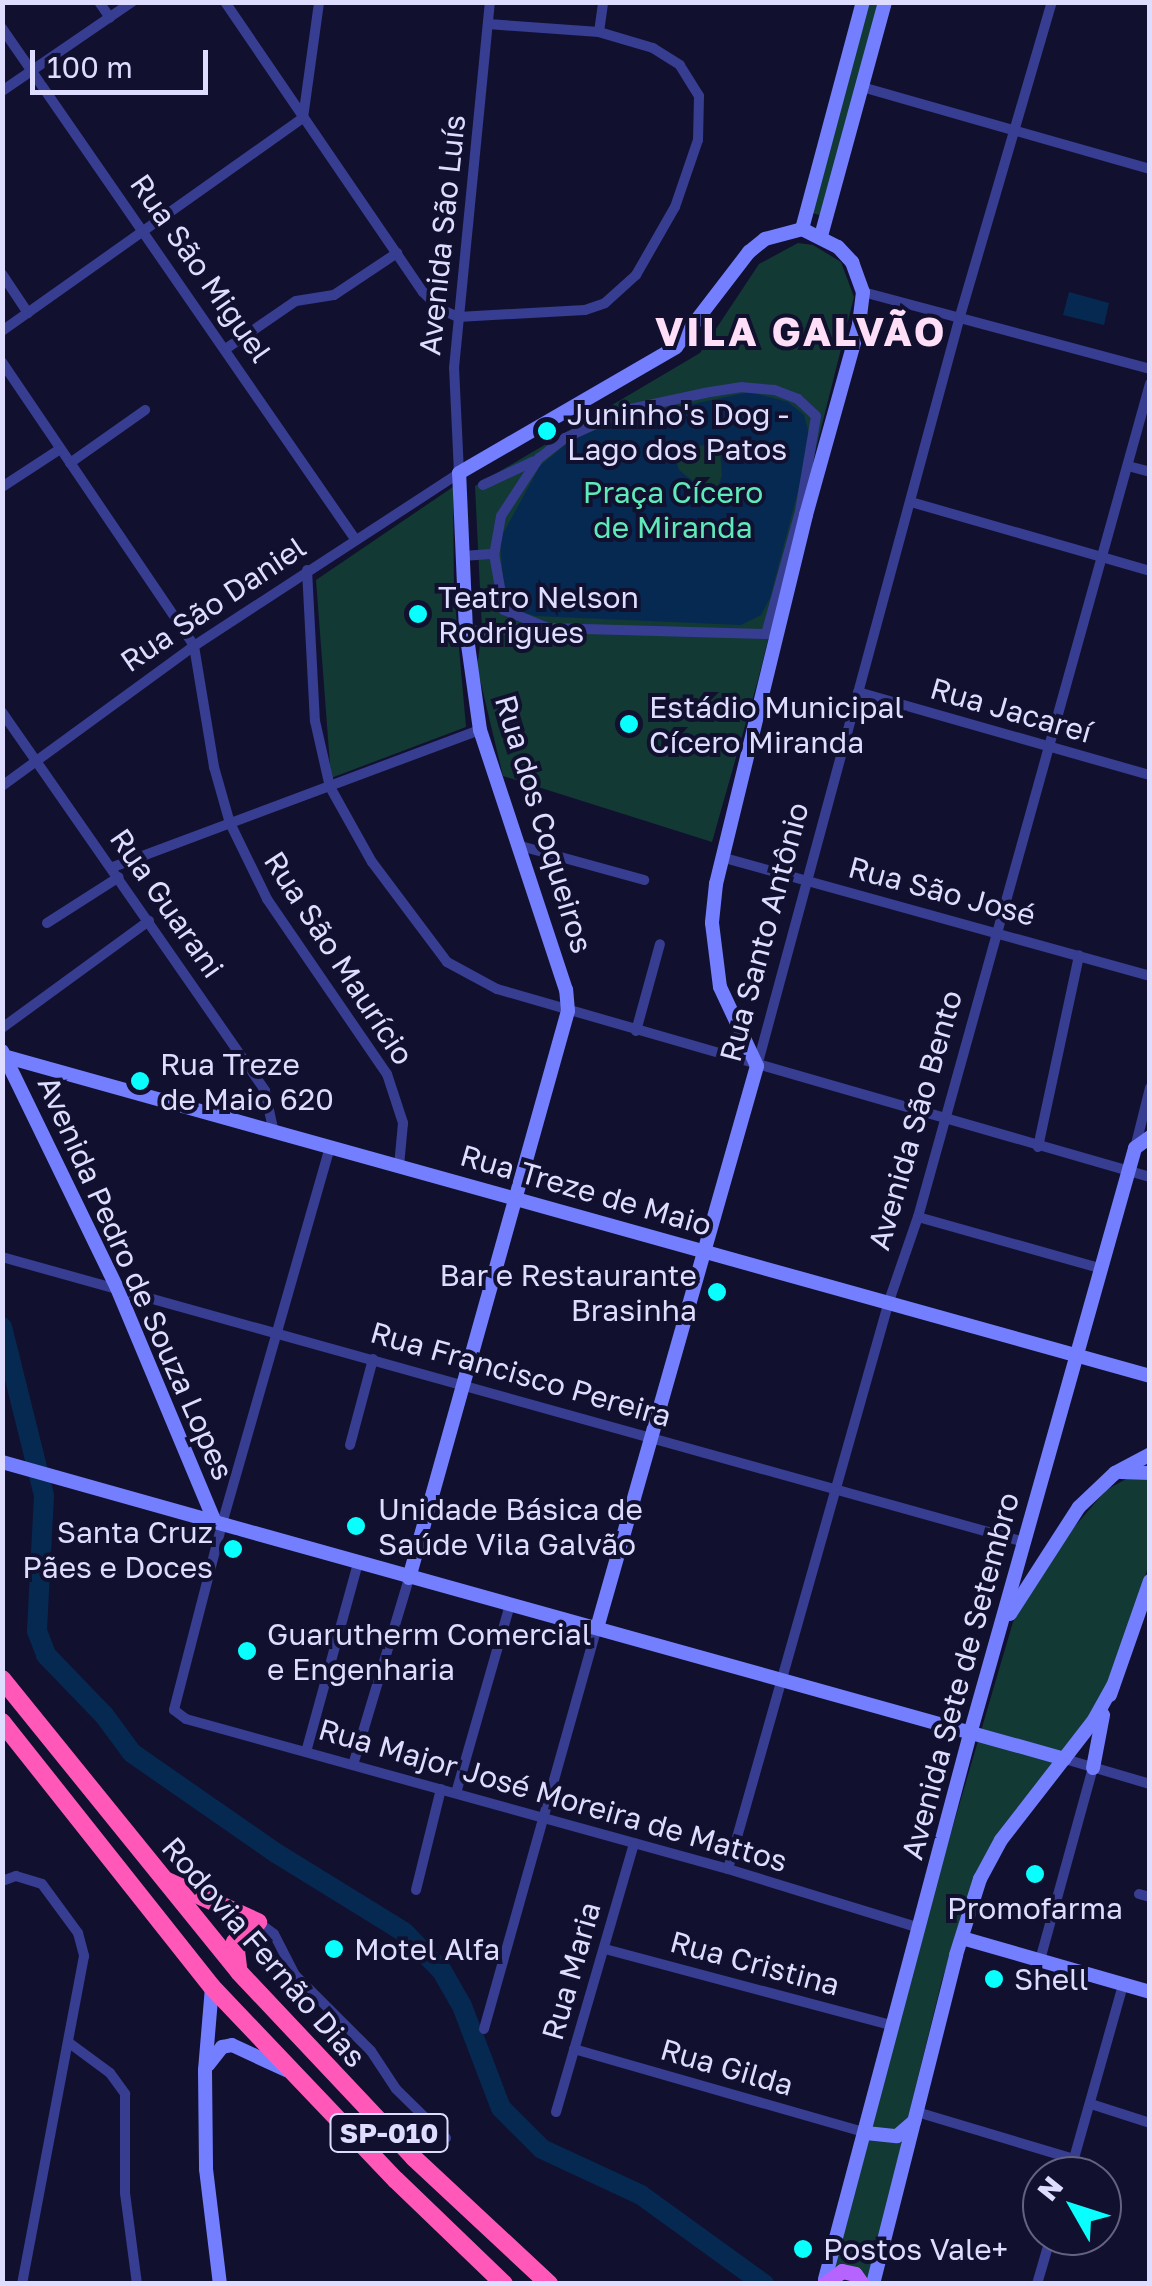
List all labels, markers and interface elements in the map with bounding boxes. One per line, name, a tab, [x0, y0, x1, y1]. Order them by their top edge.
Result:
scale bar	[35, 30, 212, 92]
text: 100 m	[47, 49, 133, 85]
street label: Avenida São Luís	[411, 113, 473, 357]
street label: Rua São Miguel	[123, 167, 279, 369]
district label: VILA GALVÃO	[655, 307, 947, 355]
place label: Juninho's Dog - Lago dos Patos	[567, 396, 789, 466]
marker: Juninho's Dog - Lago dos Patos	[536, 420, 558, 442]
park label: Praça Cícero de Miranda	[583, 474, 763, 544]
street label: Rua São Daniel	[114, 529, 312, 679]
place label: Teatro Nelson Rodrigues	[438, 579, 639, 650]
marker: Teatro Nelson Rodrigues	[407, 603, 429, 625]
street label: Rua Jacareí	[926, 670, 1096, 750]
place label: Estádio Municipal Cícero Miranda	[649, 689, 904, 760]
street label: Rua dos Coqueiros	[488, 691, 600, 957]
marker: Estádio Municipal Cícero Miranda	[618, 713, 640, 735]
street label: Rua Santo Antônio	[712, 798, 816, 1066]
street label: Rua Guarani	[103, 822, 231, 984]
street label: Rua São Maurício	[257, 845, 421, 1071]
street label: Rua São José	[845, 849, 1039, 933]
street label: Avenida São Bento	[861, 986, 969, 1254]
place label: Rua Treze de Maio 620	[160, 1046, 334, 1116]
street label: Avenida Pedro de Souza Lopes	[30, 1070, 242, 1486]
marker: Rua Treze de Maio 620	[129, 1070, 151, 1092]
street label: Rua Treze de Maio	[456, 1137, 716, 1243]
place label: Bar e Restaurante Brasinha	[439, 1257, 697, 1328]
marker: Bar e Restaurante Brasinha	[706, 1281, 728, 1303]
street label: Rua Francisco Pereira	[366, 1314, 676, 1434]
street label: Avenida Sete de Setembro	[894, 1489, 1026, 1863]
place label: Unidade Básica de Saúde Vila Galvão	[378, 1491, 643, 1562]
marker: Unidade Básica de Saúde Vila Galvão	[343, 1513, 369, 1539]
place label: Santa Cruz Pães e Doces	[22, 1514, 213, 1584]
marker: Santa Cruz Pães e Doces	[222, 1538, 244, 1560]
place label: Guarutherm Comercial e Engenharia	[267, 1616, 591, 1686]
marker: Guarutherm Comercial e Engenharia	[236, 1640, 258, 1662]
street label: Rua Major José Moreira de Mattos	[315, 1711, 791, 1879]
street label: Rodovia Fernão Dias	[154, 1830, 374, 2074]
marker: Promofarma	[1024, 1863, 1046, 1885]
place label: Promofarma	[947, 1890, 1123, 1926]
street label: Rua Maria	[534, 1898, 608, 2044]
street label: Rua Cristina	[666, 1923, 844, 2003]
place label: Motel Alfa	[354, 1931, 500, 1967]
marker: Motel Alfa	[323, 1938, 345, 1960]
place label: Shell	[1014, 1961, 1088, 1997]
marker: Shell	[983, 1968, 1005, 1990]
street label: Rua Gilda	[657, 2031, 797, 2103]
road number: SP-010	[329, 2110, 449, 2156]
north arrow	[1022, 2156, 1122, 2256]
text: N	[1030, 2169, 1069, 2207]
place label: Postos Vale+	[823, 2231, 1008, 2267]
marker: Postos Vale+	[792, 2238, 814, 2260]

